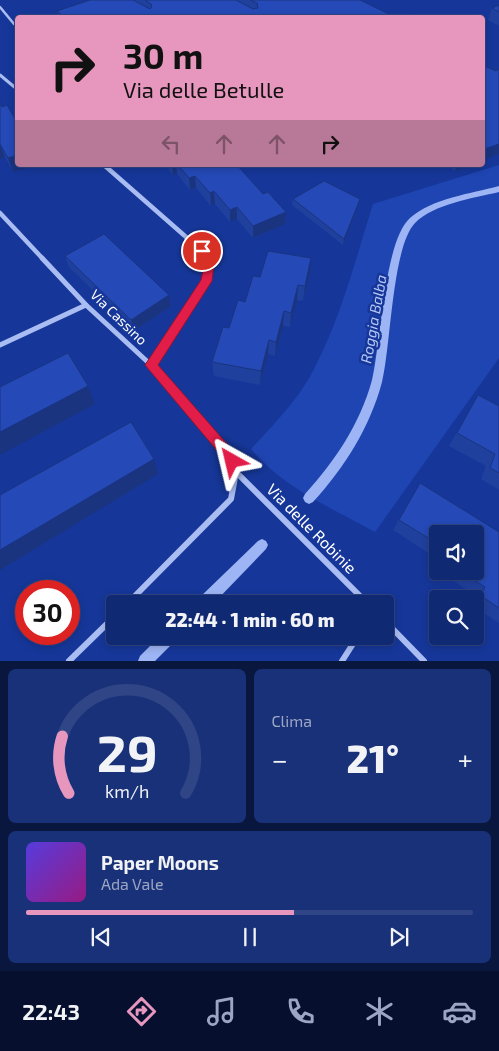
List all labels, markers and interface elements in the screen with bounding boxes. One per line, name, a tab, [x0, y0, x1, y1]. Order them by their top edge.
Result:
text: 30 m	[123, 34, 203, 76]
icon: right	[40, 35, 105, 100]
text: Via delle Betulle	[123, 76, 284, 102]
icon: left	[157, 130, 185, 158]
icon: ahead	[210, 130, 238, 158]
icon: ahead	[263, 130, 291, 158]
icon: right	[316, 130, 344, 158]
pin	[181, 230, 223, 272]
icon: arrive	[188, 237, 216, 265]
water label: Roggia Balba	[356, 273, 390, 365]
street label: Via Cassino	[87, 286, 151, 348]
position arrow	[205, 434, 257, 486]
street label: Via delle Robinie	[263, 479, 361, 577]
map controls	[429, 525, 484, 645]
button: sound	[429, 525, 484, 580]
speed limit sign: 30	[15, 580, 80, 645]
button: search	[429, 590, 484, 645]
text: 22:44 · 1 min · 60 m	[165, 608, 335, 631]
text: Clima	[272, 711, 312, 730]
text: 29	[96, 720, 157, 782]
text: 21°	[347, 735, 399, 781]
text: −	[272, 742, 288, 776]
text: +	[458, 742, 473, 776]
text: km/h	[105, 780, 149, 802]
text: Paper Moons	[101, 851, 219, 874]
text: Ada Vale	[101, 874, 164, 893]
icon: previous	[87, 923, 115, 951]
icon: pause	[236, 923, 264, 951]
icon: next	[385, 923, 413, 951]
icon: directions	[124, 994, 159, 1029]
icon: music	[204, 994, 239, 1029]
icon: phone	[283, 994, 318, 1029]
icon: climate	[362, 994, 397, 1029]
icon: car	[442, 994, 477, 1029]
text: 22:43	[22, 998, 80, 1024]

